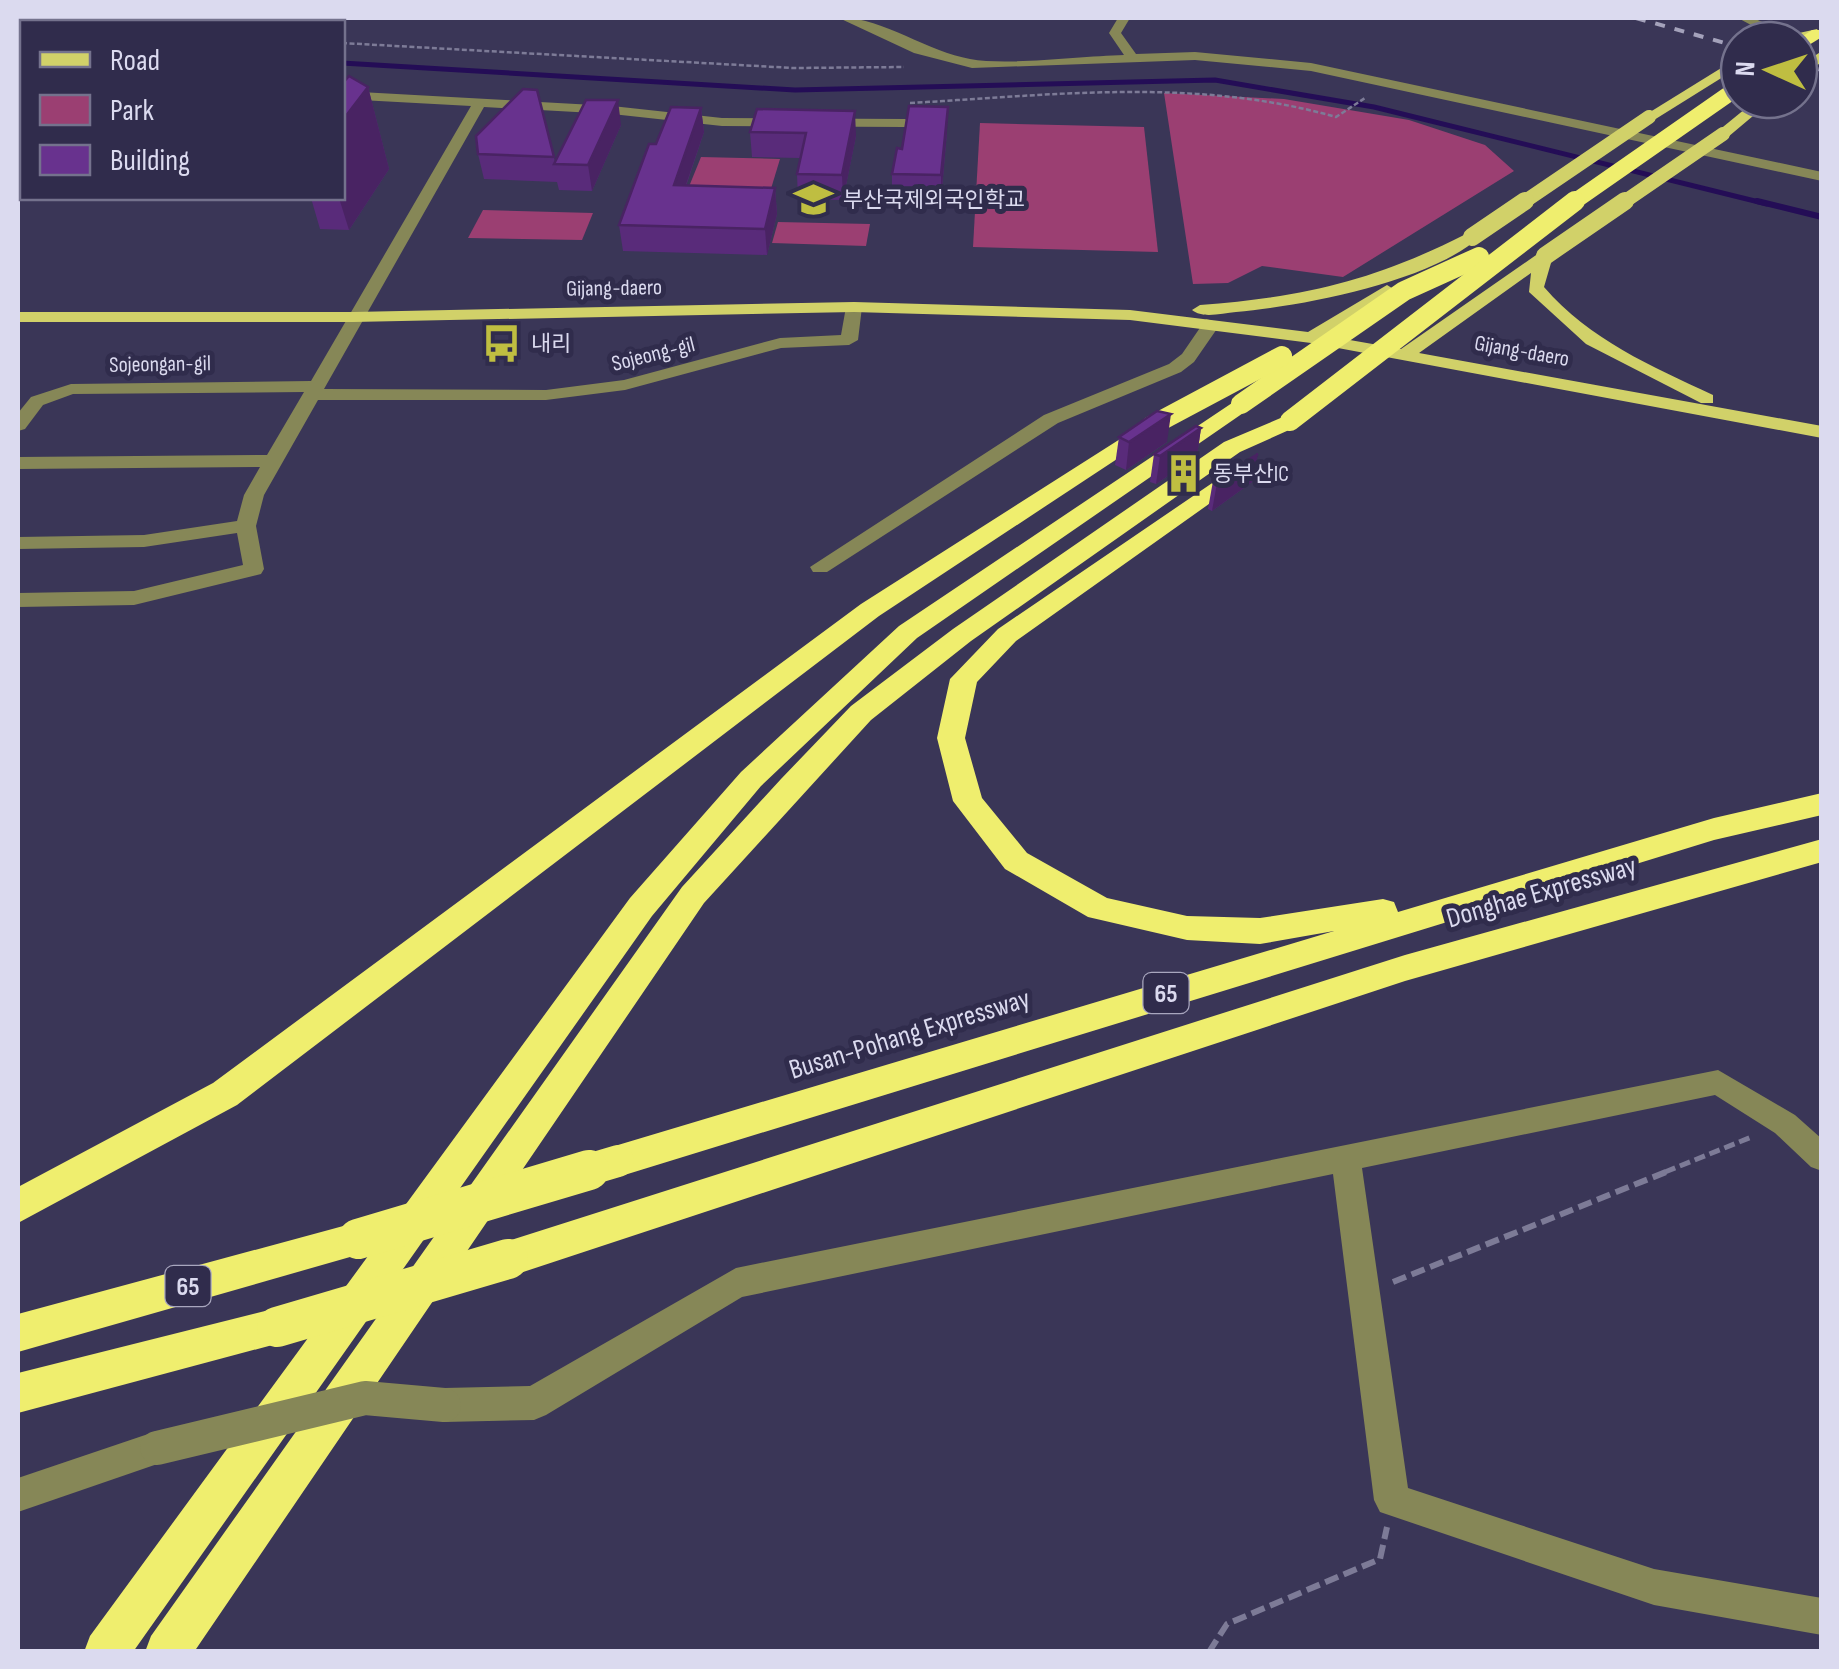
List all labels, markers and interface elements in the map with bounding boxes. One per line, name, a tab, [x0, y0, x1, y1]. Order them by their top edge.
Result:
legend	[20, 20, 345, 200]
north arrow	[1719, 20, 1819, 120]
text: Road	[110, 43, 160, 79]
text: N	[1729, 60, 1762, 77]
text: Park	[110, 93, 154, 129]
text: Building	[110, 143, 190, 179]
school or university icon: 부산국제외국인학교	[792, 178, 834, 220]
place label: 부산국제외국인학교	[843, 187, 1025, 214]
street label: Gijang-daero	[566, 274, 662, 303]
bus stop icon: 내리	[480, 322, 522, 364]
street label: Gijang-daero	[1472, 330, 1571, 373]
place label: 내리	[531, 331, 571, 358]
street label: Sojeong-gil	[609, 331, 698, 378]
street label: Sojeongan-gil	[109, 350, 211, 379]
building icon: 동부산IC	[1162, 452, 1204, 494]
place label: 동부산IC	[1213, 461, 1289, 488]
street label: Donghae Expressway	[1443, 850, 1640, 935]
road number: 65	[1144, 973, 1188, 1013]
street label: Busan-Pohang Expressway	[785, 982, 1034, 1087]
road number: 65	[166, 1266, 210, 1306]

